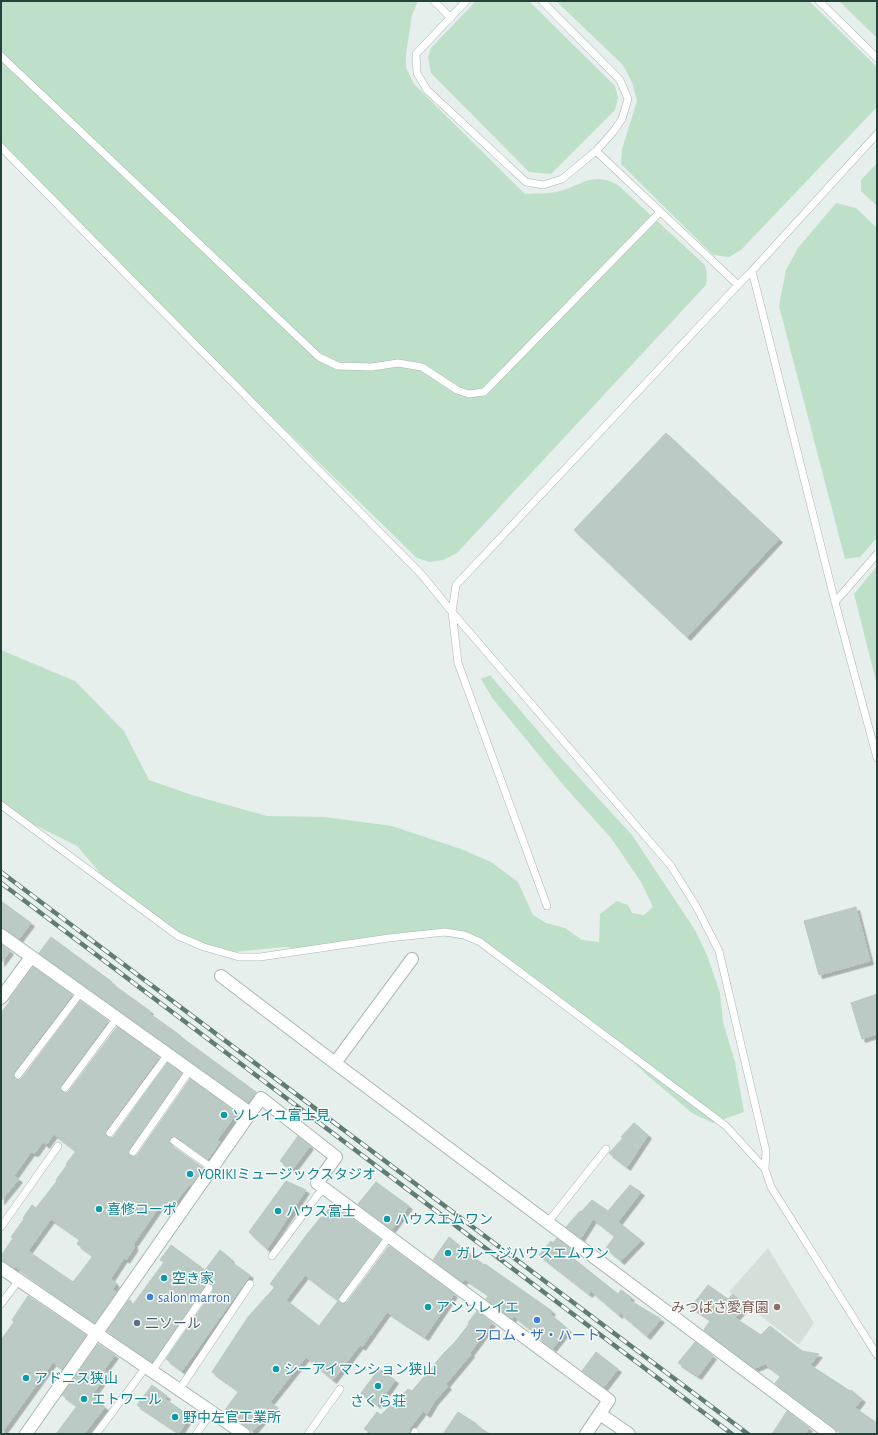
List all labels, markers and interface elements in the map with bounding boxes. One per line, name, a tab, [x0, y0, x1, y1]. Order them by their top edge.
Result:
place label: ソレイユ富士見	[232, 1108, 330, 1123]
marker: ソレイユ富士見	[219, 1110, 229, 1120]
place label: YORIKIミュージックスタジオ	[198, 1167, 376, 1182]
marker: YORIKIミュージックスタジオ	[185, 1169, 195, 1179]
place label: 喜修コーポ	[107, 1202, 177, 1217]
marker: 喜修コーポ	[94, 1204, 104, 1214]
place label: ハウス富士	[286, 1204, 356, 1219]
marker: ハウス富士	[273, 1206, 283, 1216]
place label: ハウスエムワン	[395, 1213, 493, 1227]
marker: ハウスエムワン	[382, 1214, 392, 1224]
place label: ガレージハウスエムワン	[456, 1246, 609, 1261]
marker: ガレージハウスエムワン	[443, 1248, 453, 1258]
place label: 空き家	[172, 1271, 214, 1286]
marker: 空き家	[159, 1273, 169, 1283]
place label: salon marron	[158, 1291, 230, 1305]
marker: salon marron	[145, 1292, 155, 1302]
place label: みつばさ愛育園	[671, 1300, 769, 1315]
place label: アンソレイエ	[436, 1301, 519, 1315]
marker: アンソレイエ	[423, 1302, 433, 1312]
marker: みつばさ愛育園	[772, 1302, 782, 1312]
marker: フロム・ザ・ハート	[532, 1315, 542, 1325]
place label: 二ソール	[145, 1317, 201, 1331]
marker: 二ソール	[132, 1318, 142, 1328]
place label: フロム・ザ・ハート	[474, 1328, 600, 1343]
place label: シーアイマンション狭山	[284, 1362, 437, 1377]
marker: シーアイマンション狭山	[271, 1364, 281, 1374]
place label: アドニス狭山	[34, 1371, 118, 1386]
marker: アドニス狭山	[21, 1373, 31, 1383]
marker: さくら荘	[373, 1381, 383, 1391]
place label: エトワール	[92, 1393, 162, 1407]
marker: エトワール	[79, 1394, 89, 1404]
place label: さくら荘	[350, 1394, 406, 1409]
place label: 野中左官工業所	[183, 1410, 281, 1425]
marker: 野中左官工業所	[170, 1412, 180, 1422]

